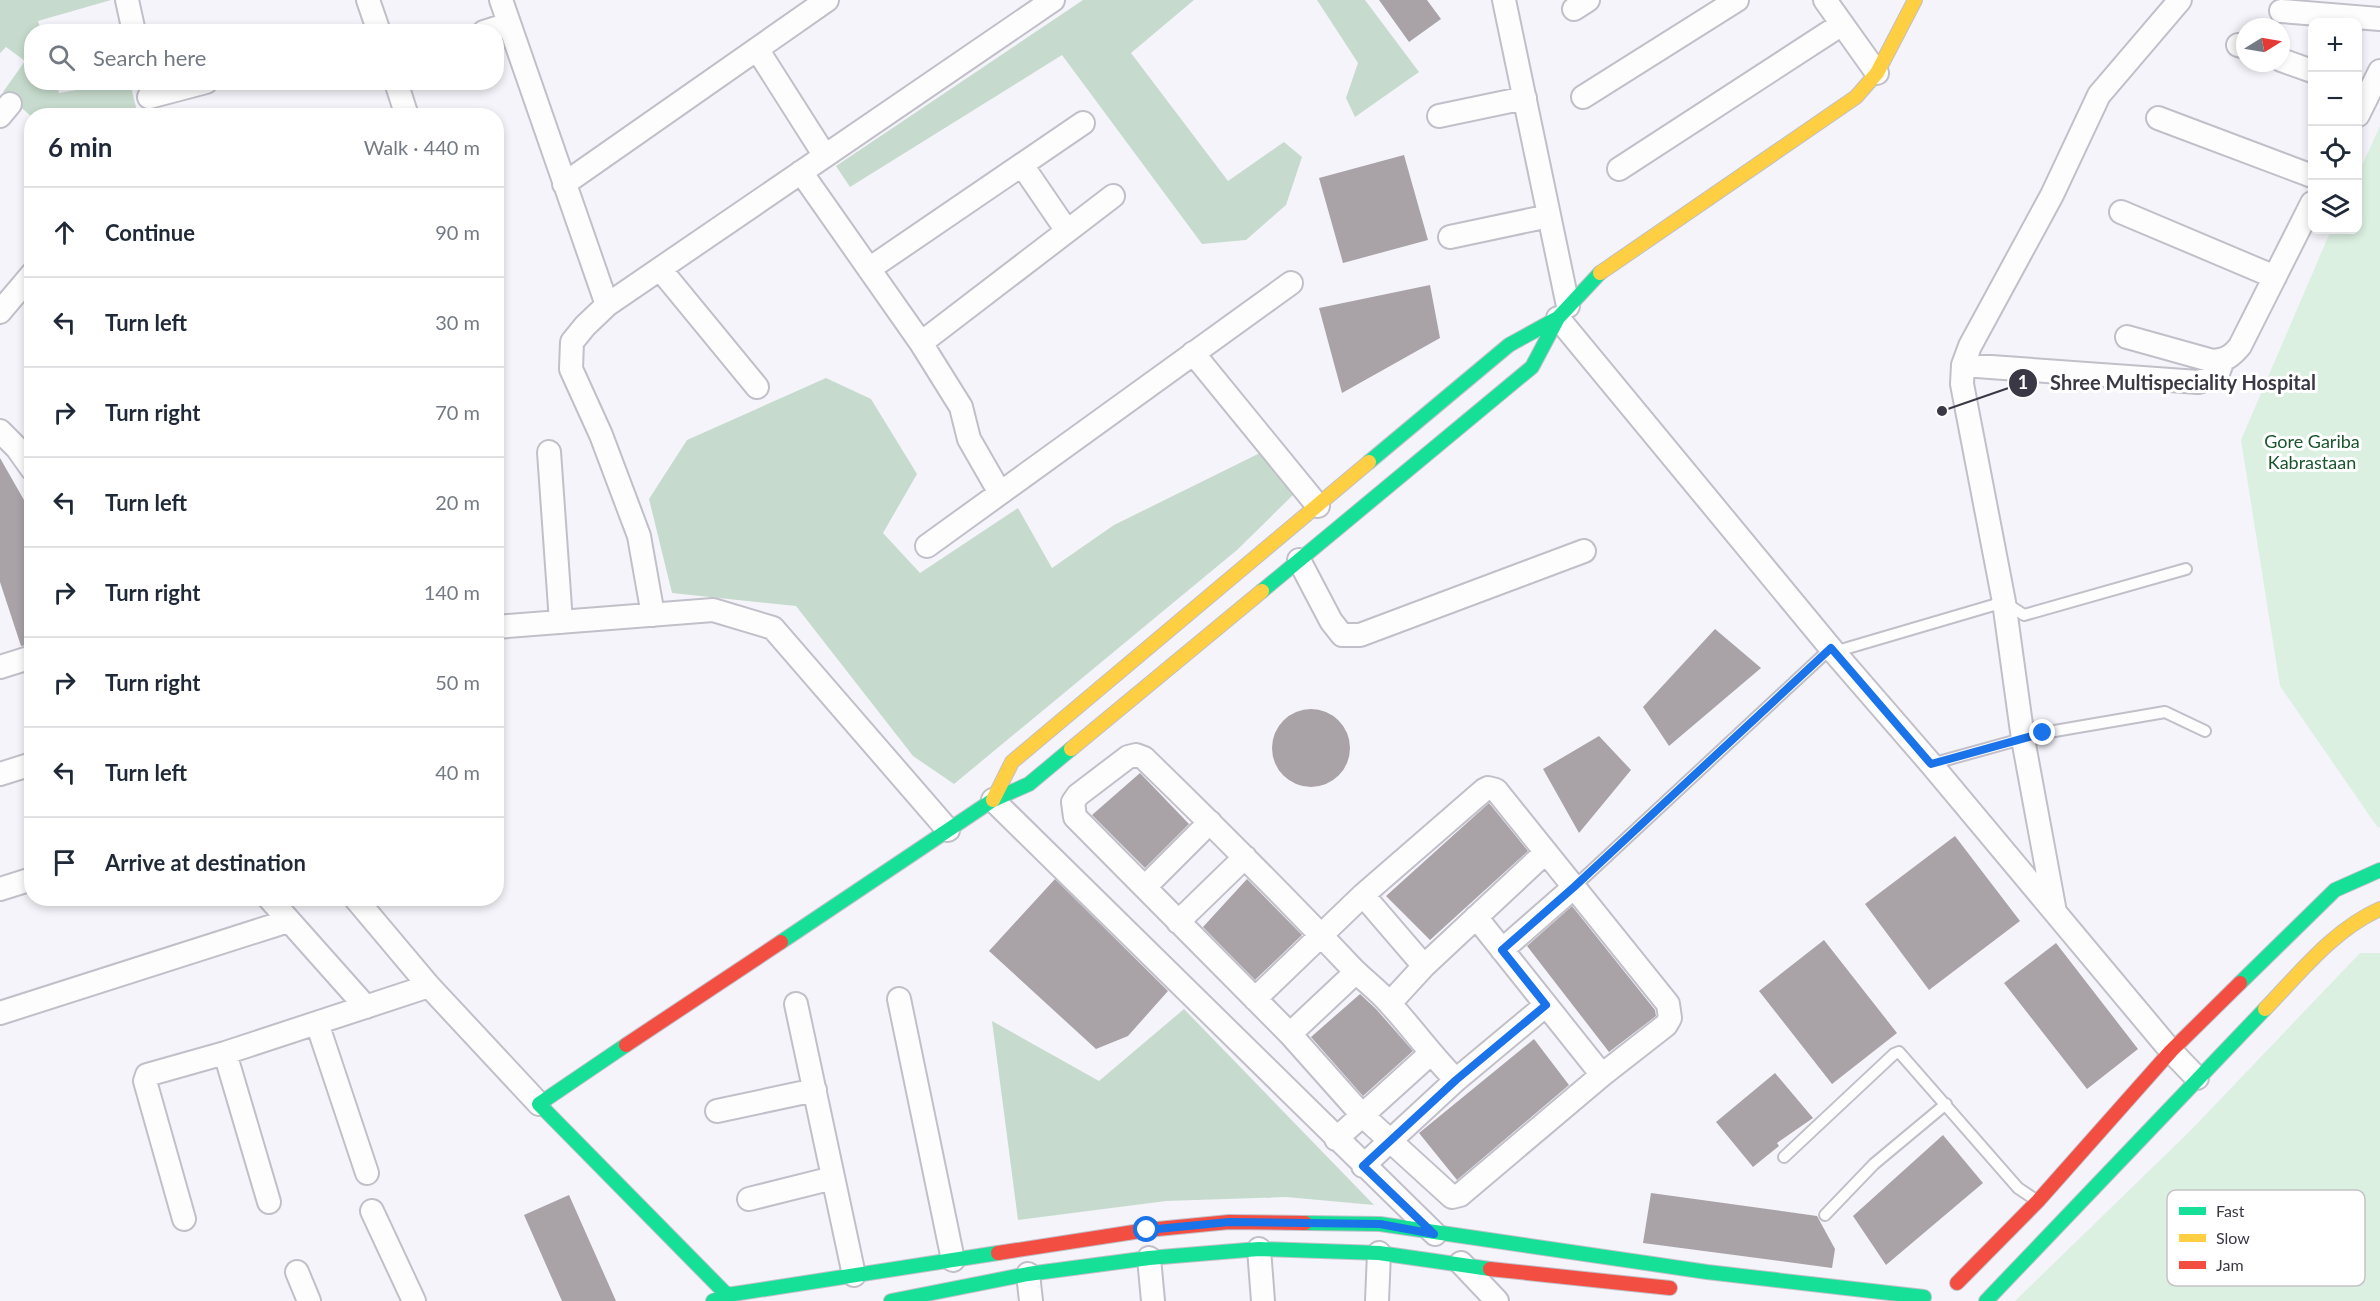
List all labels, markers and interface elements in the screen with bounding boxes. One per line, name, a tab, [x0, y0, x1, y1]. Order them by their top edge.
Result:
north arrow	[2236, 18, 2290, 72]
map controls	[2308, 18, 2362, 234]
button: +	[2308, 18, 2362, 72]
search box	[24, 24, 504, 90]
icon: search	[45, 41, 78, 74]
text: Search here	[93, 44, 206, 71]
button: −	[2308, 72, 2362, 126]
button: locate	[2308, 126, 2362, 180]
text: 6 min	[48, 131, 112, 163]
text: Walk · 440 m	[364, 135, 480, 159]
button: layers	[2308, 180, 2362, 234]
icon: ahead	[48, 216, 81, 249]
text: Continue	[105, 219, 195, 246]
text: 90 m	[435, 220, 480, 244]
icon: left	[48, 306, 81, 339]
text: Turn left	[105, 309, 187, 336]
text: 30 m	[435, 310, 480, 334]
callout: Shree Multispeciality Hospital	[2008, 364, 2328, 402]
text: Shree Multispeciality Hospital	[2050, 370, 2316, 394]
text: 1	[2018, 371, 2028, 393]
icon: right	[48, 396, 81, 429]
text: Turn right	[105, 399, 200, 426]
text: 70 m	[435, 400, 480, 424]
park label: Gore Gariba Kabrastaan	[2264, 430, 2360, 473]
icon: left	[48, 486, 81, 519]
text: Turn left	[105, 489, 187, 516]
text: 20 m	[435, 490, 480, 514]
icon: right	[48, 576, 81, 609]
text: Turn right	[105, 579, 200, 606]
text: 140 m	[424, 580, 480, 604]
icon: right	[48, 666, 81, 699]
text: Turn right	[105, 669, 200, 696]
text: 50 m	[435, 670, 480, 694]
route end	[2029, 719, 2055, 745]
icon: left	[48, 756, 81, 789]
text: Turn left	[105, 759, 187, 786]
text: 40 m	[435, 760, 480, 784]
icon: arrive	[48, 846, 81, 879]
text: Arrive at destination	[105, 849, 306, 876]
legend	[2167, 1190, 2365, 1286]
text: Fast	[2216, 1201, 2245, 1220]
route start	[1133, 1216, 1159, 1242]
text: Slow	[2216, 1228, 2250, 1247]
text: Jam	[2216, 1255, 2244, 1274]

